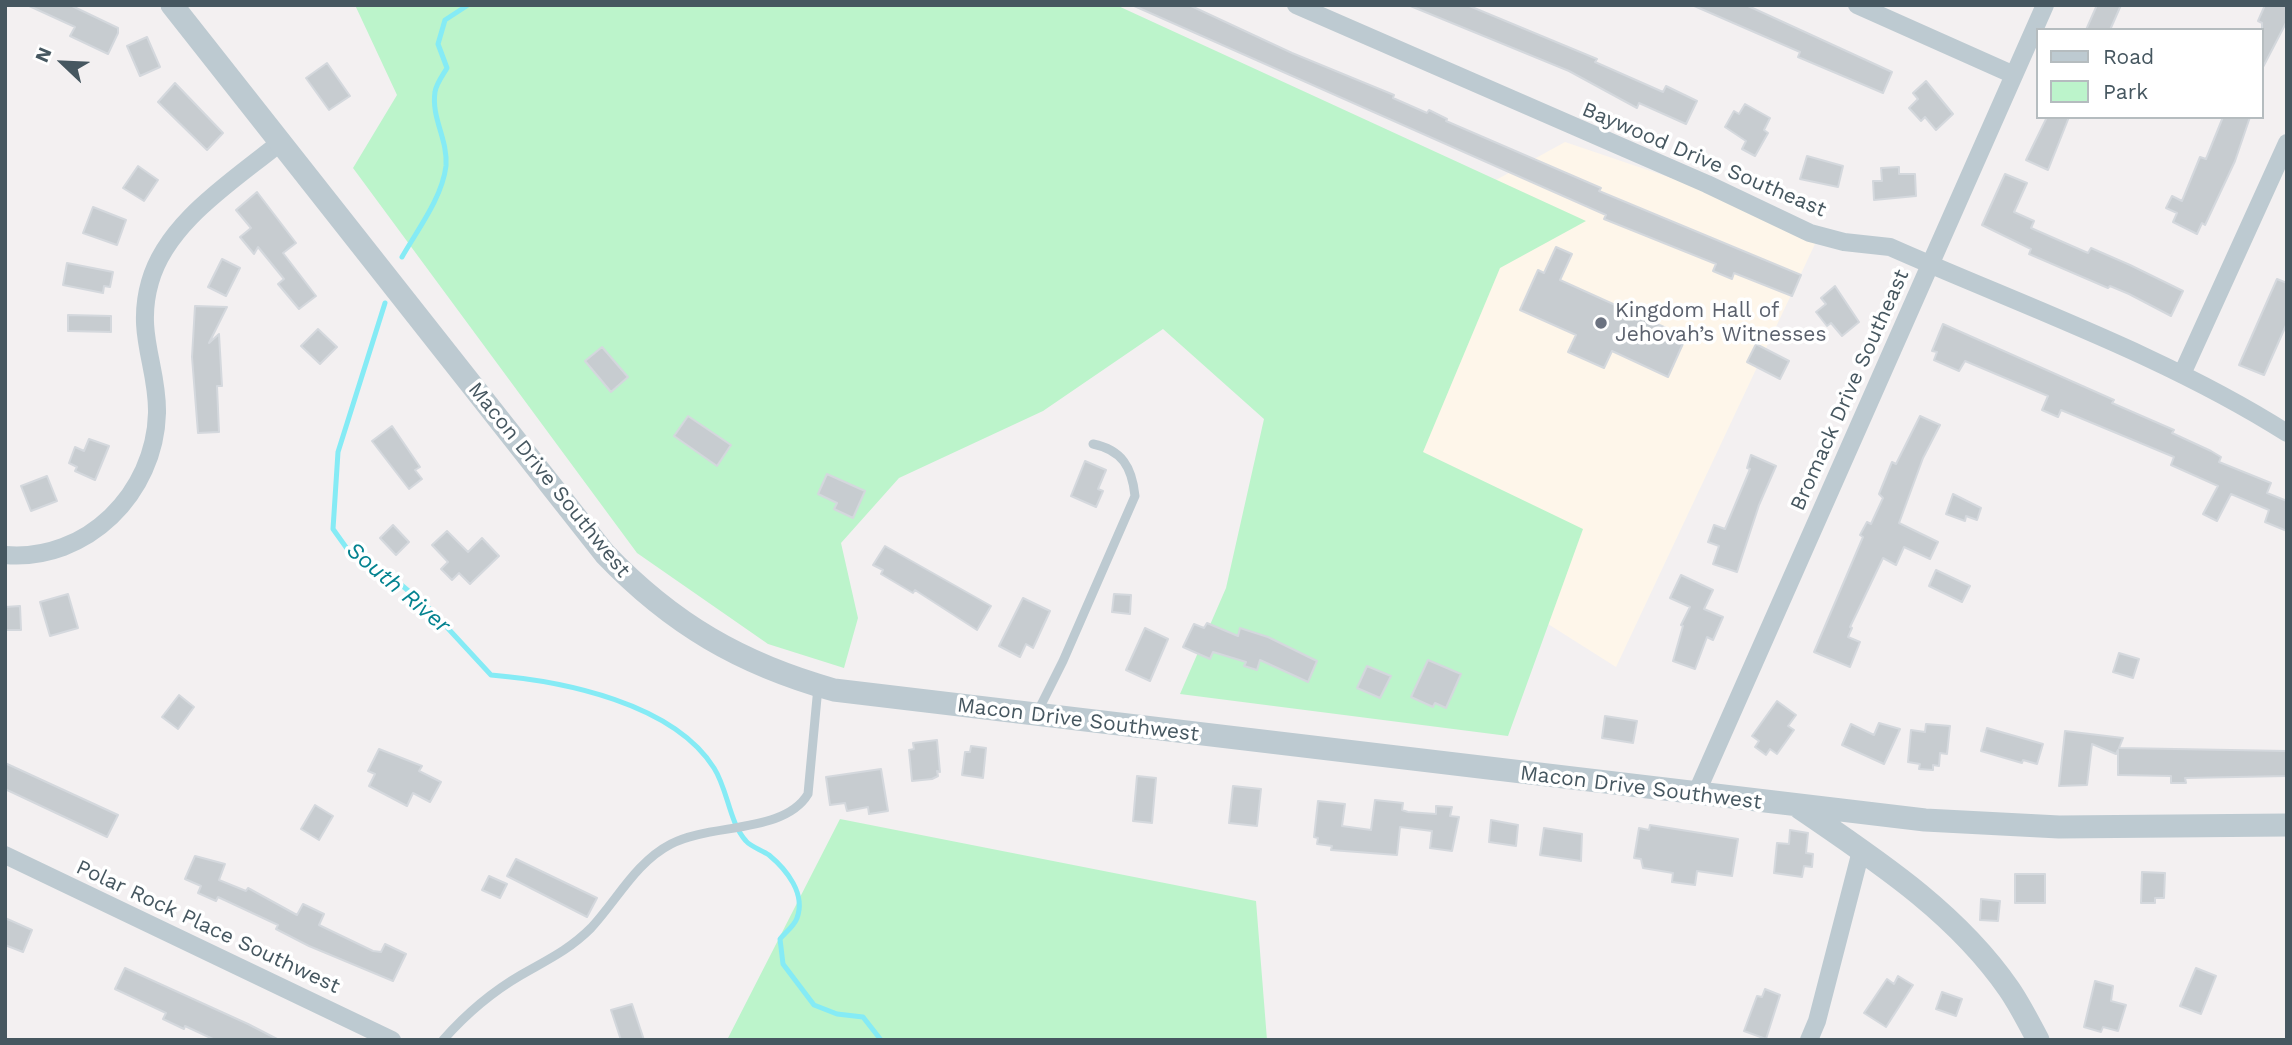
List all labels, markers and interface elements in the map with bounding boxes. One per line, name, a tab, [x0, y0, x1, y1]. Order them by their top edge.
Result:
north arrow	[28, 28, 98, 98]
legend	[2036, 28, 2264, 119]
text: N	[30, 44, 57, 66]
text: Road	[2103, 44, 2154, 69]
text: Park	[2103, 79, 2148, 104]
street label: Baywood Drive Southeast	[1578, 97, 1830, 223]
street label: Bromack Drive Southeast	[1785, 265, 1915, 515]
place label: Kingdom Hall of Jehovah’s Witnesses	[1615, 298, 1827, 348]
marker: Kingdom Hall of Jehovah’s Witnesses	[1593, 315, 1609, 331]
street label: Macon Drive Southwest	[463, 377, 635, 583]
water label: South River	[340, 537, 456, 639]
street label: Macon Drive Southwest	[956, 693, 1200, 747]
street label: Macon Drive Southwest	[1519, 761, 1763, 815]
street label: Polar Rock Place Southwest	[72, 855, 344, 999]

